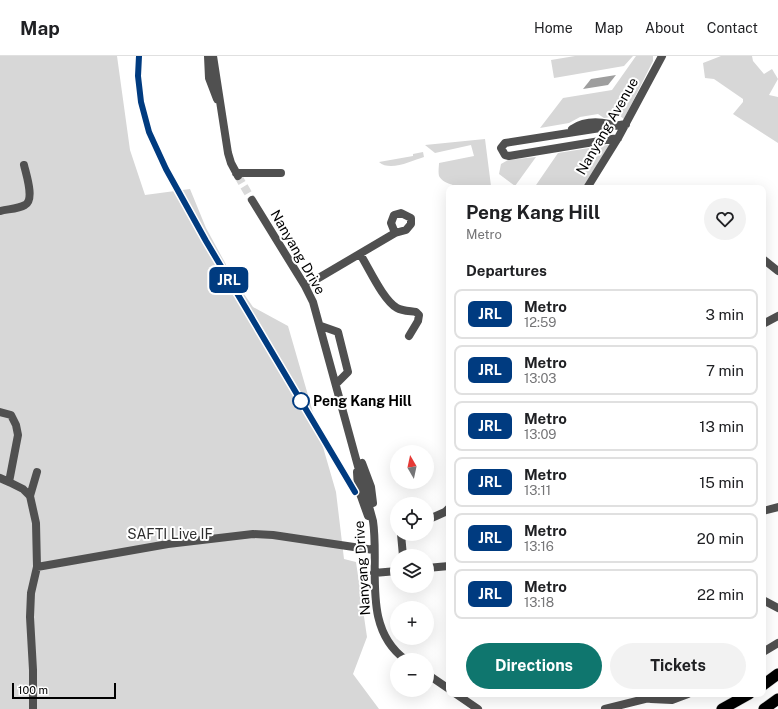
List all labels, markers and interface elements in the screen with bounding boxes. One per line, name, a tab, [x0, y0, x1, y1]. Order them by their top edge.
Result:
text: Map	[20, 17, 60, 39]
text: Home	[534, 20, 573, 36]
text: Map	[595, 20, 623, 36]
text: About	[645, 20, 685, 36]
text: Contact	[707, 20, 758, 36]
street label: Nanyang Avenue	[573, 75, 641, 177]
button: heart	[704, 198, 746, 240]
text: Peng Kang Hill	[466, 201, 600, 223]
street label: Nanyang Drive	[267, 207, 329, 297]
text: Metro	[466, 227, 502, 242]
text: Departures	[466, 262, 547, 279]
line badge: JRL	[206, 267, 252, 293]
text: JRL	[217, 272, 241, 288]
text: Metro	[524, 298, 567, 315]
text: JRL	[478, 306, 502, 322]
text: 3 min	[705, 306, 744, 323]
text: 12:59	[524, 315, 556, 330]
text: Metro	[524, 354, 567, 371]
text: JRL	[478, 362, 502, 378]
text: 7 min	[706, 362, 744, 379]
text: 13:03	[524, 371, 556, 386]
marker: Peng Kang Hill	[292, 392, 310, 410]
place label: Peng Kang Hill	[313, 393, 412, 409]
text: Metro	[524, 410, 567, 427]
text: JRL	[478, 418, 502, 434]
text: 13 min	[699, 418, 744, 435]
text: 13:09	[524, 427, 556, 442]
north arrow	[390, 445, 434, 489]
map controls	[390, 445, 434, 697]
text: Metro	[524, 466, 567, 483]
text: JRL	[478, 474, 502, 490]
text: 15 min	[699, 474, 744, 491]
text: 13:11	[524, 483, 551, 498]
button: locate	[390, 497, 434, 541]
street label: Nanyang Drive	[351, 520, 373, 616]
text: Metro	[524, 522, 567, 539]
park label: SAFTI Live IF	[127, 526, 213, 542]
text: JRL	[478, 530, 502, 546]
text: 20 min	[697, 530, 744, 547]
text: 13:16	[524, 539, 554, 554]
button: layers	[390, 549, 434, 593]
text: Metro	[524, 578, 567, 595]
text: JRL	[478, 586, 502, 602]
text: 22 min	[697, 586, 744, 603]
text: 13:18	[524, 595, 554, 610]
button: +	[390, 601, 434, 645]
button: Directions	[466, 643, 602, 689]
button: Tickets	[610, 643, 746, 689]
button: −	[390, 653, 434, 697]
scale bar	[12, 681, 116, 700]
text: 100 m	[18, 684, 48, 696]

